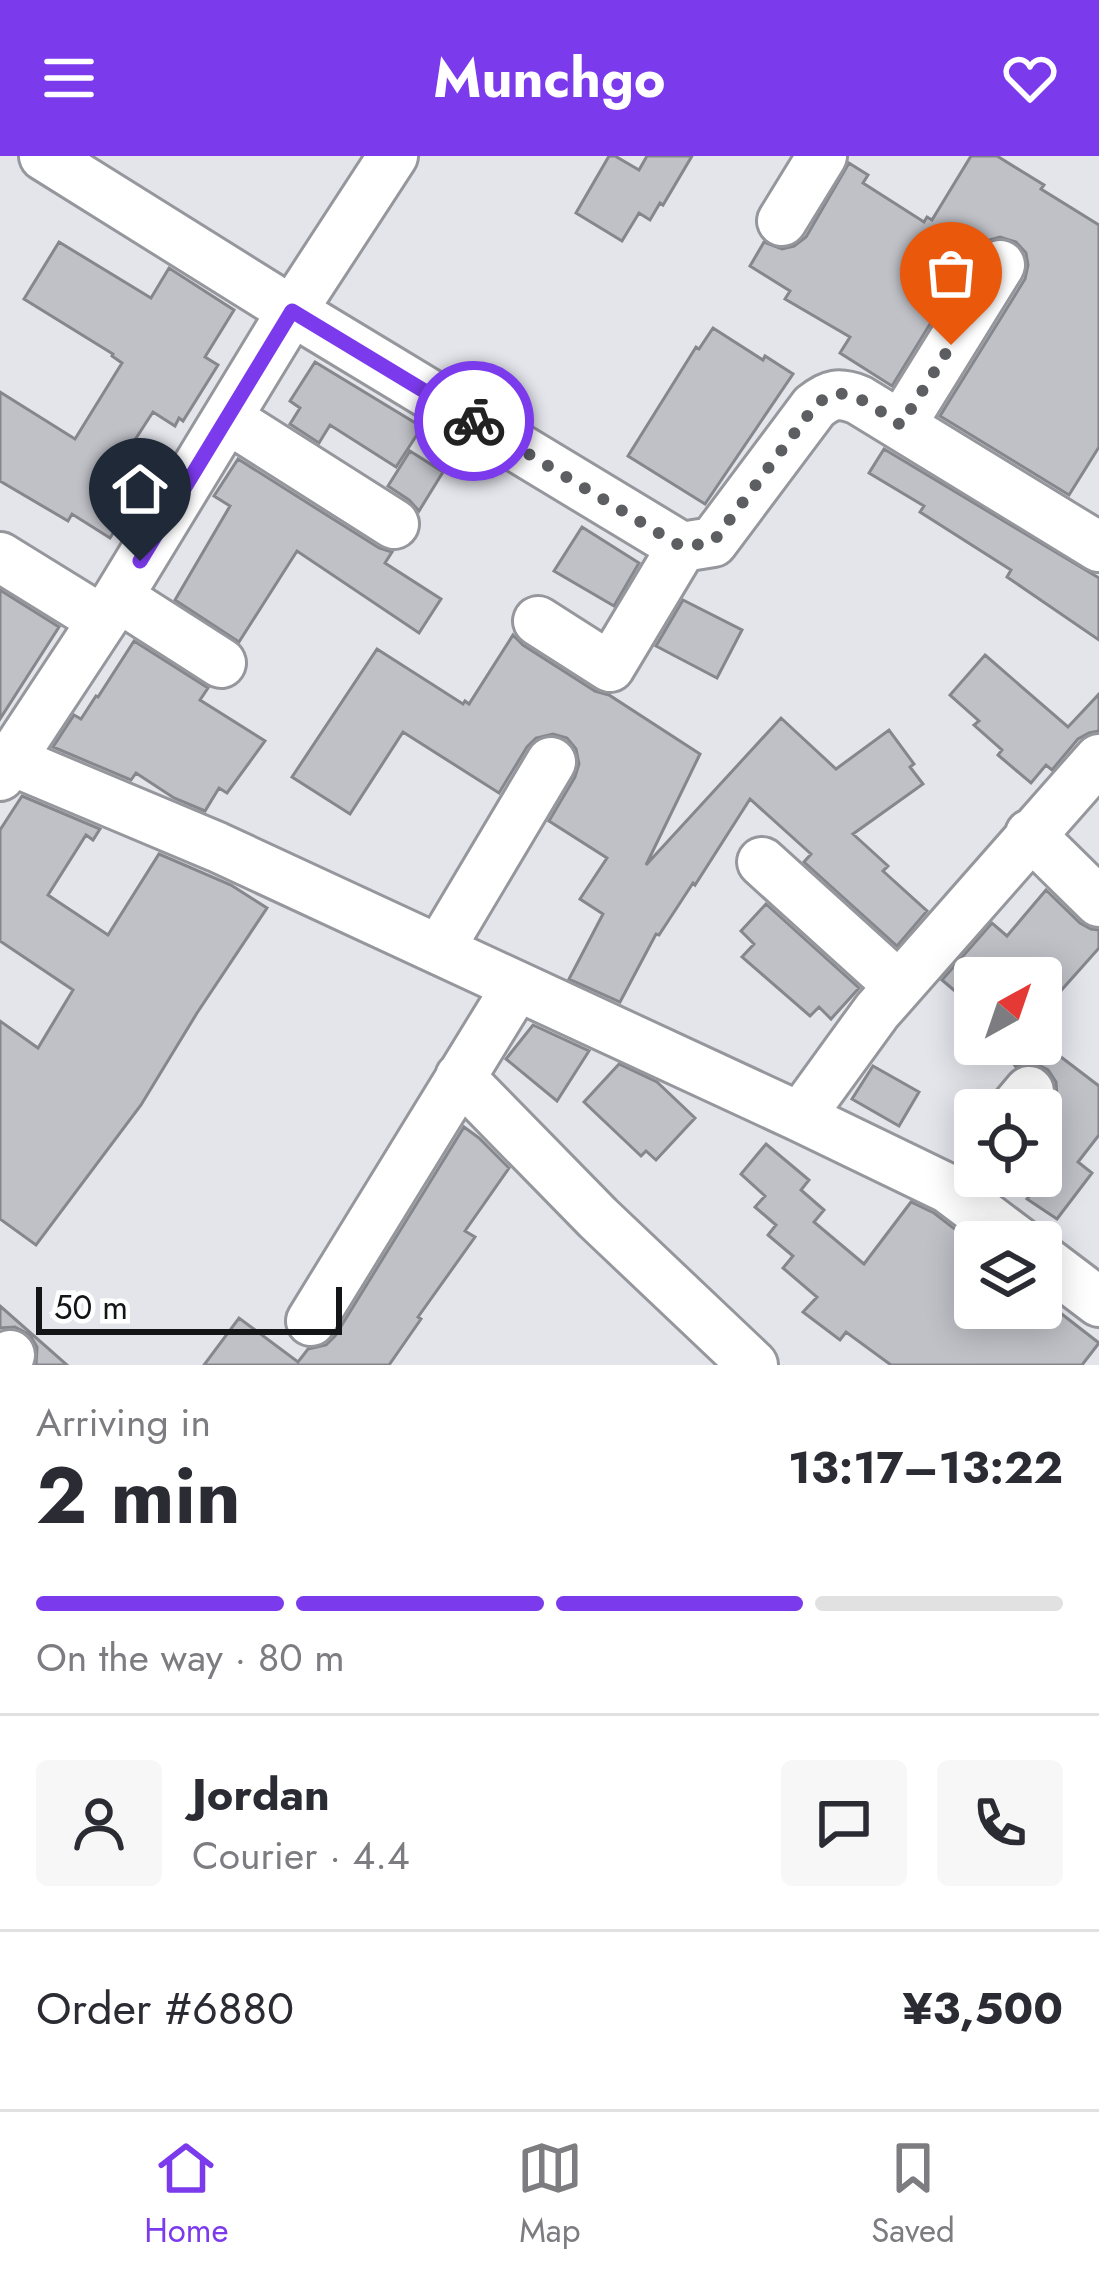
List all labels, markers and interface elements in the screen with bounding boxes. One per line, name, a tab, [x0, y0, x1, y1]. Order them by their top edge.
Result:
text: Munchgo	[433, 39, 666, 117]
icon: menu	[36, 45, 102, 111]
icon: heart	[997, 45, 1063, 111]
pin	[900, 222, 1002, 345]
icon: bag	[918, 240, 984, 306]
courier	[414, 361, 534, 481]
icon: bike	[441, 388, 507, 454]
pin	[89, 438, 191, 561]
icon: home	[107, 456, 173, 522]
north arrow	[954, 957, 1062, 1065]
map controls	[954, 957, 1062, 1329]
button: locate	[954, 1089, 1062, 1197]
button: layers	[954, 1221, 1062, 1329]
scale bar	[36, 1281, 342, 1334]
text: 50 m	[54, 1284, 128, 1331]
text: Arriving in	[36, 1394, 211, 1451]
text: 13:17–13:22	[788, 1435, 1063, 1500]
text: 2 min	[36, 1440, 241, 1552]
text: On the way · 80 m	[36, 1629, 345, 1686]
button: person	[36, 1760, 162, 1886]
button: chat	[781, 1760, 907, 1886]
button: phone	[937, 1760, 1063, 1886]
text: Jordan	[192, 1762, 330, 1827]
text: Courier · 4.4	[192, 1827, 410, 1884]
text: Order #6880	[36, 1976, 294, 2041]
text: ¥3,500	[902, 1976, 1063, 2041]
tab: Home	[144, 2135, 229, 2254]
tab: Map	[517, 2135, 583, 2254]
tab: Saved	[871, 2135, 955, 2254]

